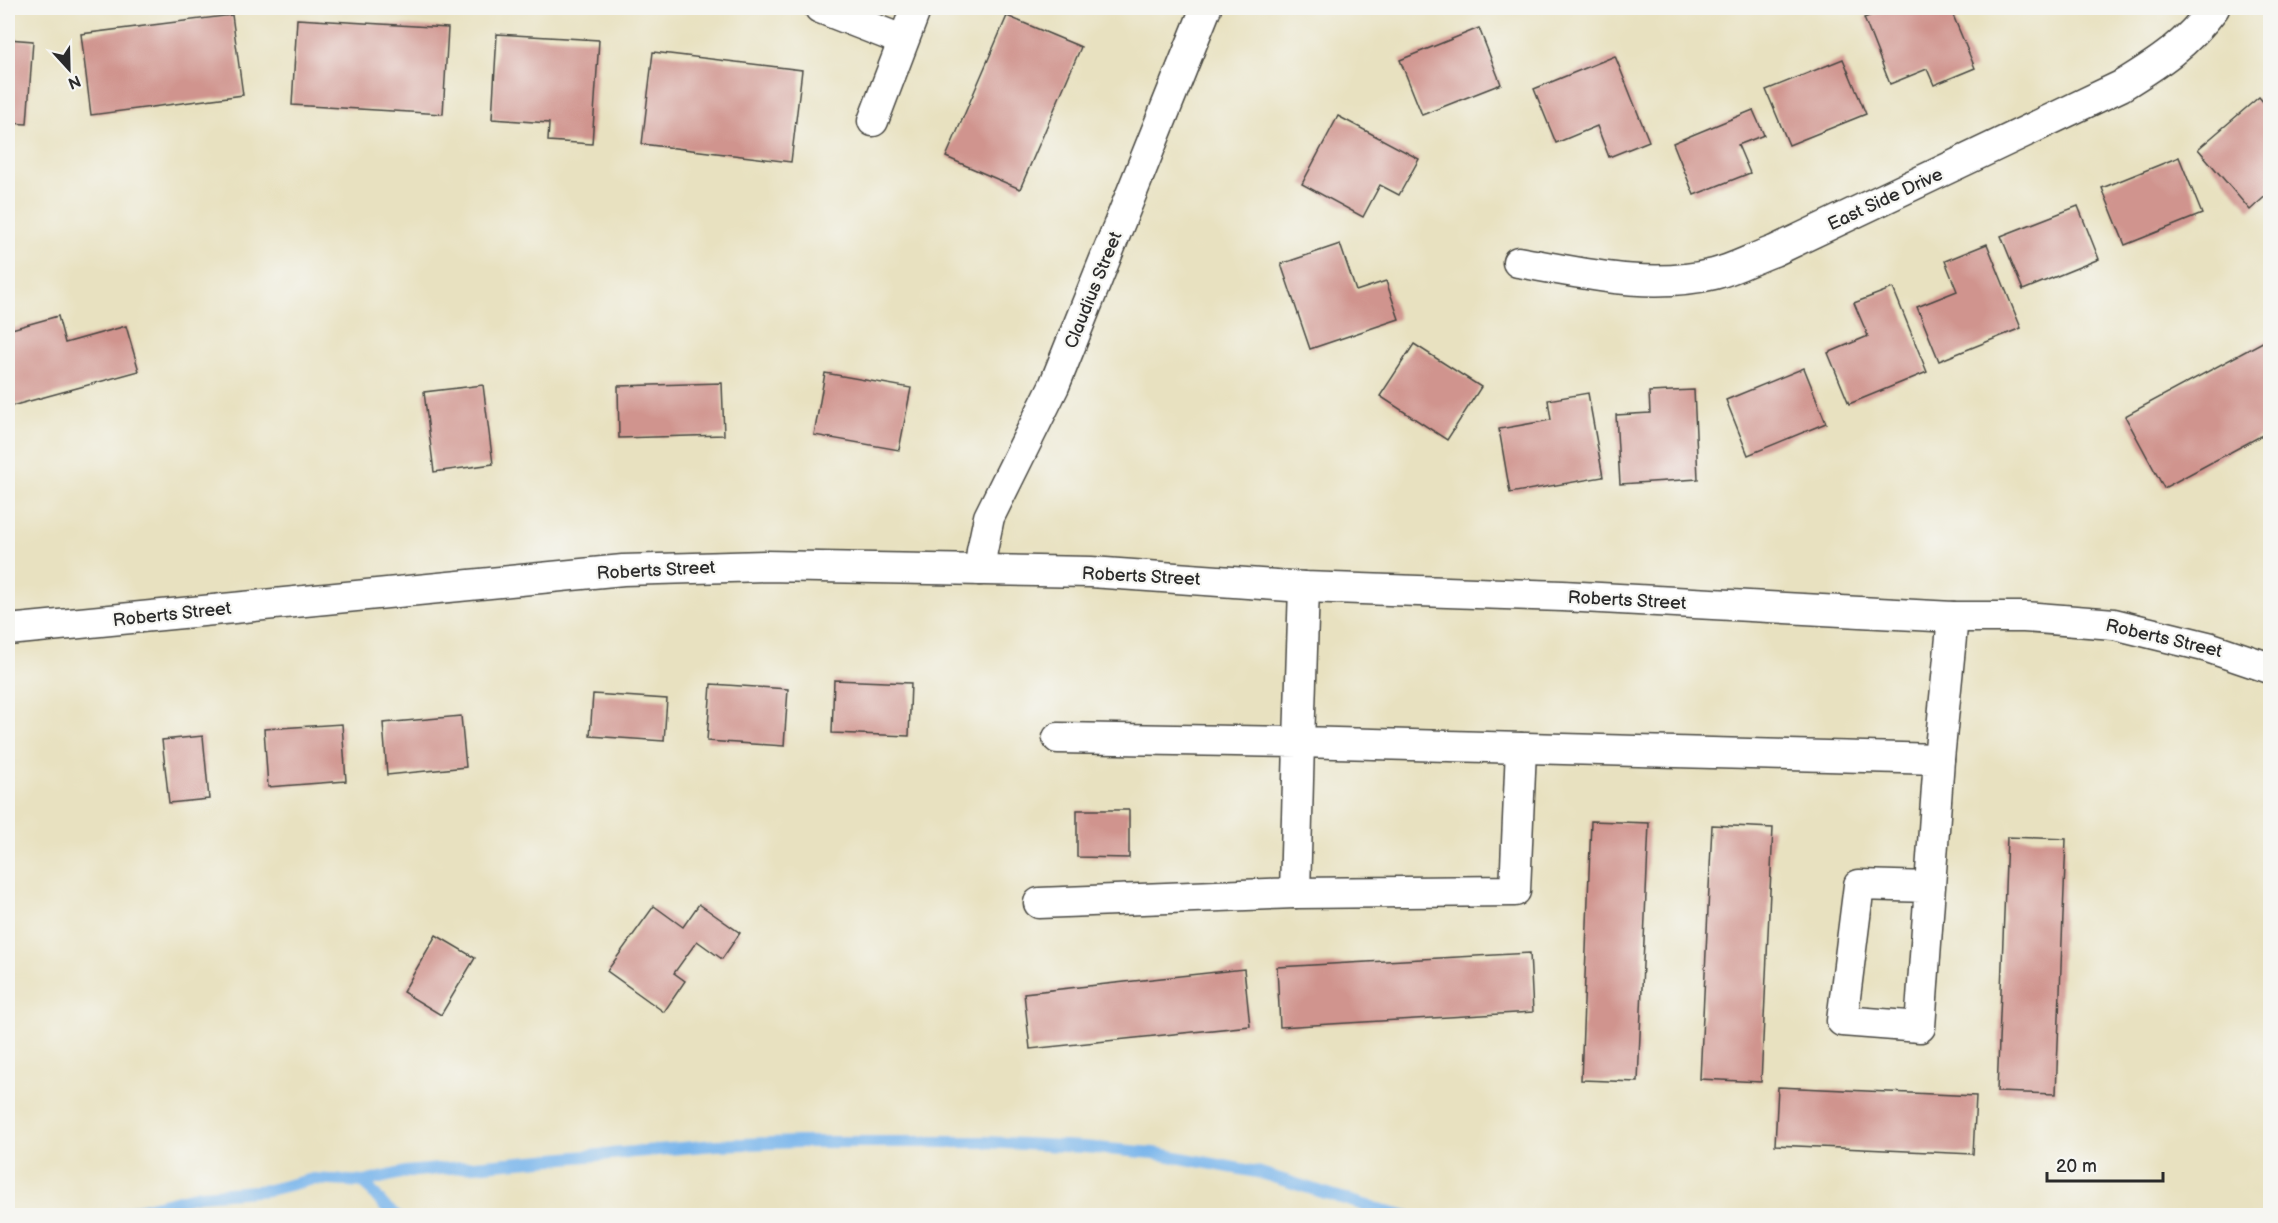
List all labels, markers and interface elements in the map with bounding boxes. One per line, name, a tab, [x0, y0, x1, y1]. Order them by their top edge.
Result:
north arrow	[39, 39, 99, 99]
text: N	[65, 70, 83, 93]
street label: East Side Drive	[1824, 164, 1946, 235]
street label: Claudius Street	[1060, 228, 1127, 352]
street label: Roberts Street	[596, 557, 716, 584]
street label: Roberts Street	[1081, 563, 1201, 590]
street label: Roberts Street	[1567, 587, 1687, 614]
street label: Roberts Street	[112, 598, 233, 631]
street label: Roberts Street	[2104, 615, 2225, 662]
scale bar	[2047, 1145, 2162, 1183]
text: 20 m	[2056, 1156, 2097, 1177]

